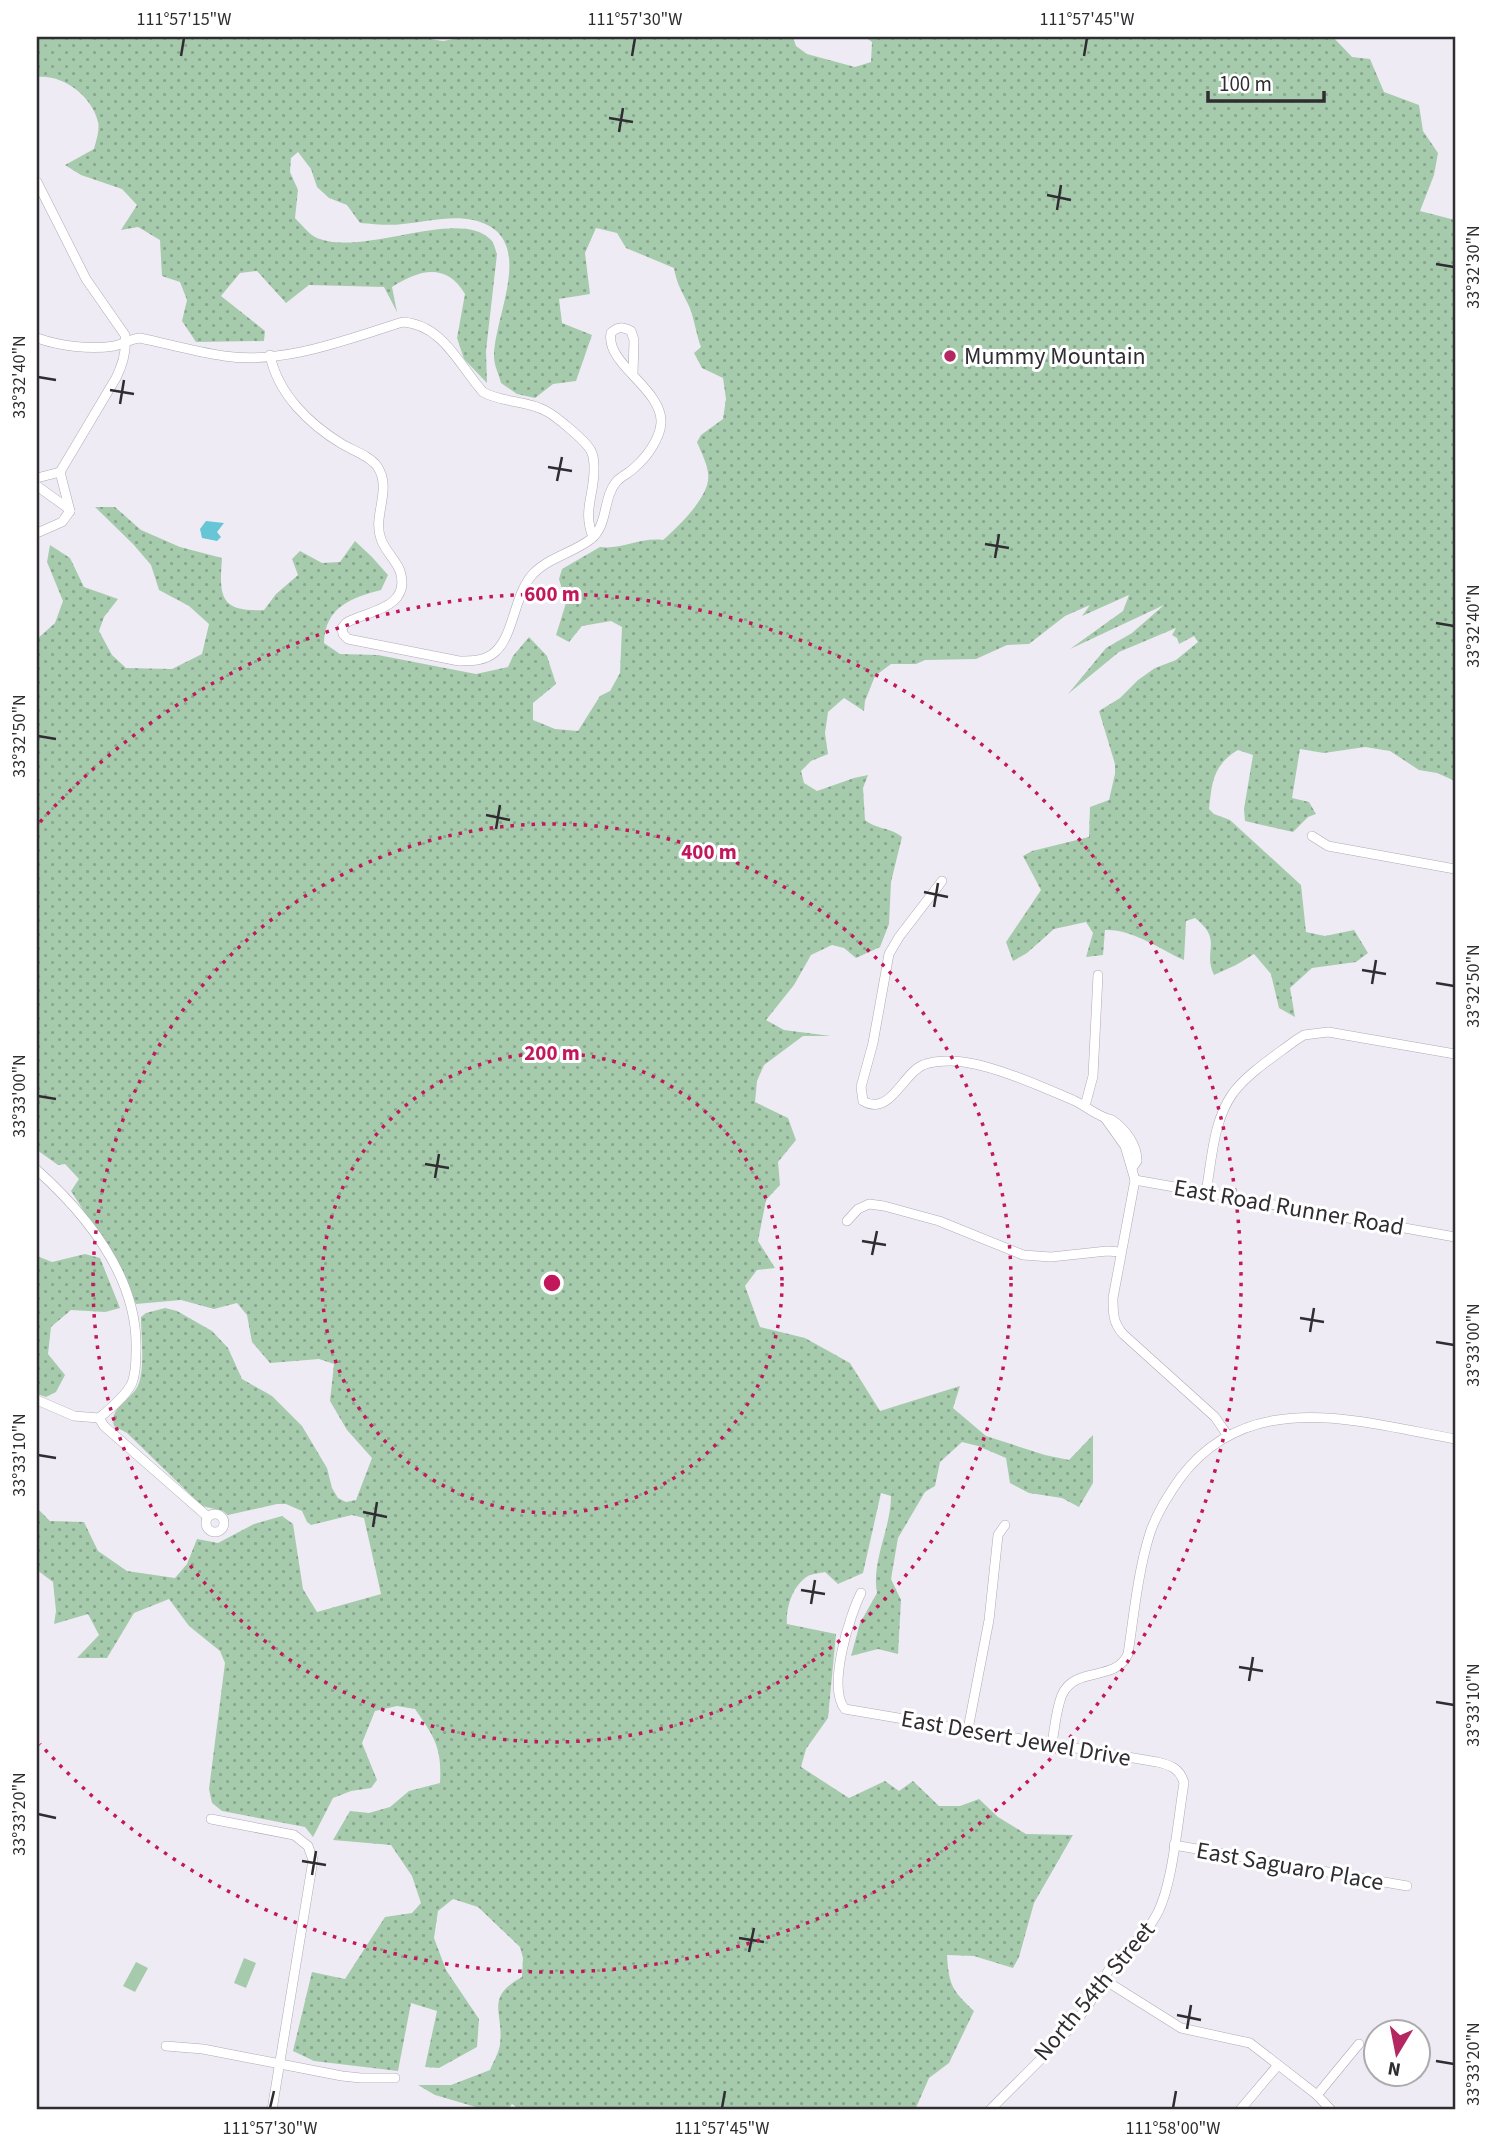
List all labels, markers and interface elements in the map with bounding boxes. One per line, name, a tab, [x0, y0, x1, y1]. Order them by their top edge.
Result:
text: 111°57'15"W	[137, 7, 231, 32]
text: 111°57'30"W	[588, 7, 682, 32]
text: 111°57'45"W	[1040, 7, 1134, 32]
scale bar	[1208, 60, 1324, 104]
text: 100 m	[1219, 69, 1272, 99]
text: 33°32'30"N	[1461, 225, 1486, 309]
text: 33°32'40"N	[7, 335, 32, 419]
place label: Mummy Mountain	[964, 339, 1146, 374]
marker: Mummy Mountain	[942, 348, 958, 364]
text: 600 m	[524, 579, 580, 609]
text: 33°32'40"N	[1461, 584, 1486, 668]
text: 33°32'50"N	[7, 694, 32, 778]
text: 400 m	[681, 837, 737, 867]
text: 33°32'50"N	[1461, 944, 1486, 1028]
text: 200 m	[524, 1038, 580, 1068]
text: 33°33'00"N	[7, 1054, 32, 1138]
street label: East Road Runner Road	[1171, 1170, 1407, 1245]
centre of rings	[540, 1271, 564, 1295]
text: 33°33'00"N	[1461, 1303, 1486, 1387]
text: 33°33'10"N	[7, 1413, 32, 1497]
text: 33°33'10"N	[1461, 1663, 1486, 1747]
street label: East Desert Jewel Drive	[898, 1701, 1134, 1776]
text: 33°33'20"N	[7, 1772, 32, 1856]
street label: East Saguaro Place	[1194, 1833, 1386, 1900]
street label: North 54th Street	[1025, 1914, 1163, 2069]
north arrow	[1362, 2018, 1432, 2088]
text: 33°33'20"N	[1461, 2022, 1486, 2106]
text: N	[1386, 2054, 1403, 2083]
text: 111°57'30"W	[223, 2116, 317, 2141]
text: 111°57'45"W	[675, 2116, 769, 2141]
text: 111°58'00"W	[1126, 2116, 1220, 2141]

